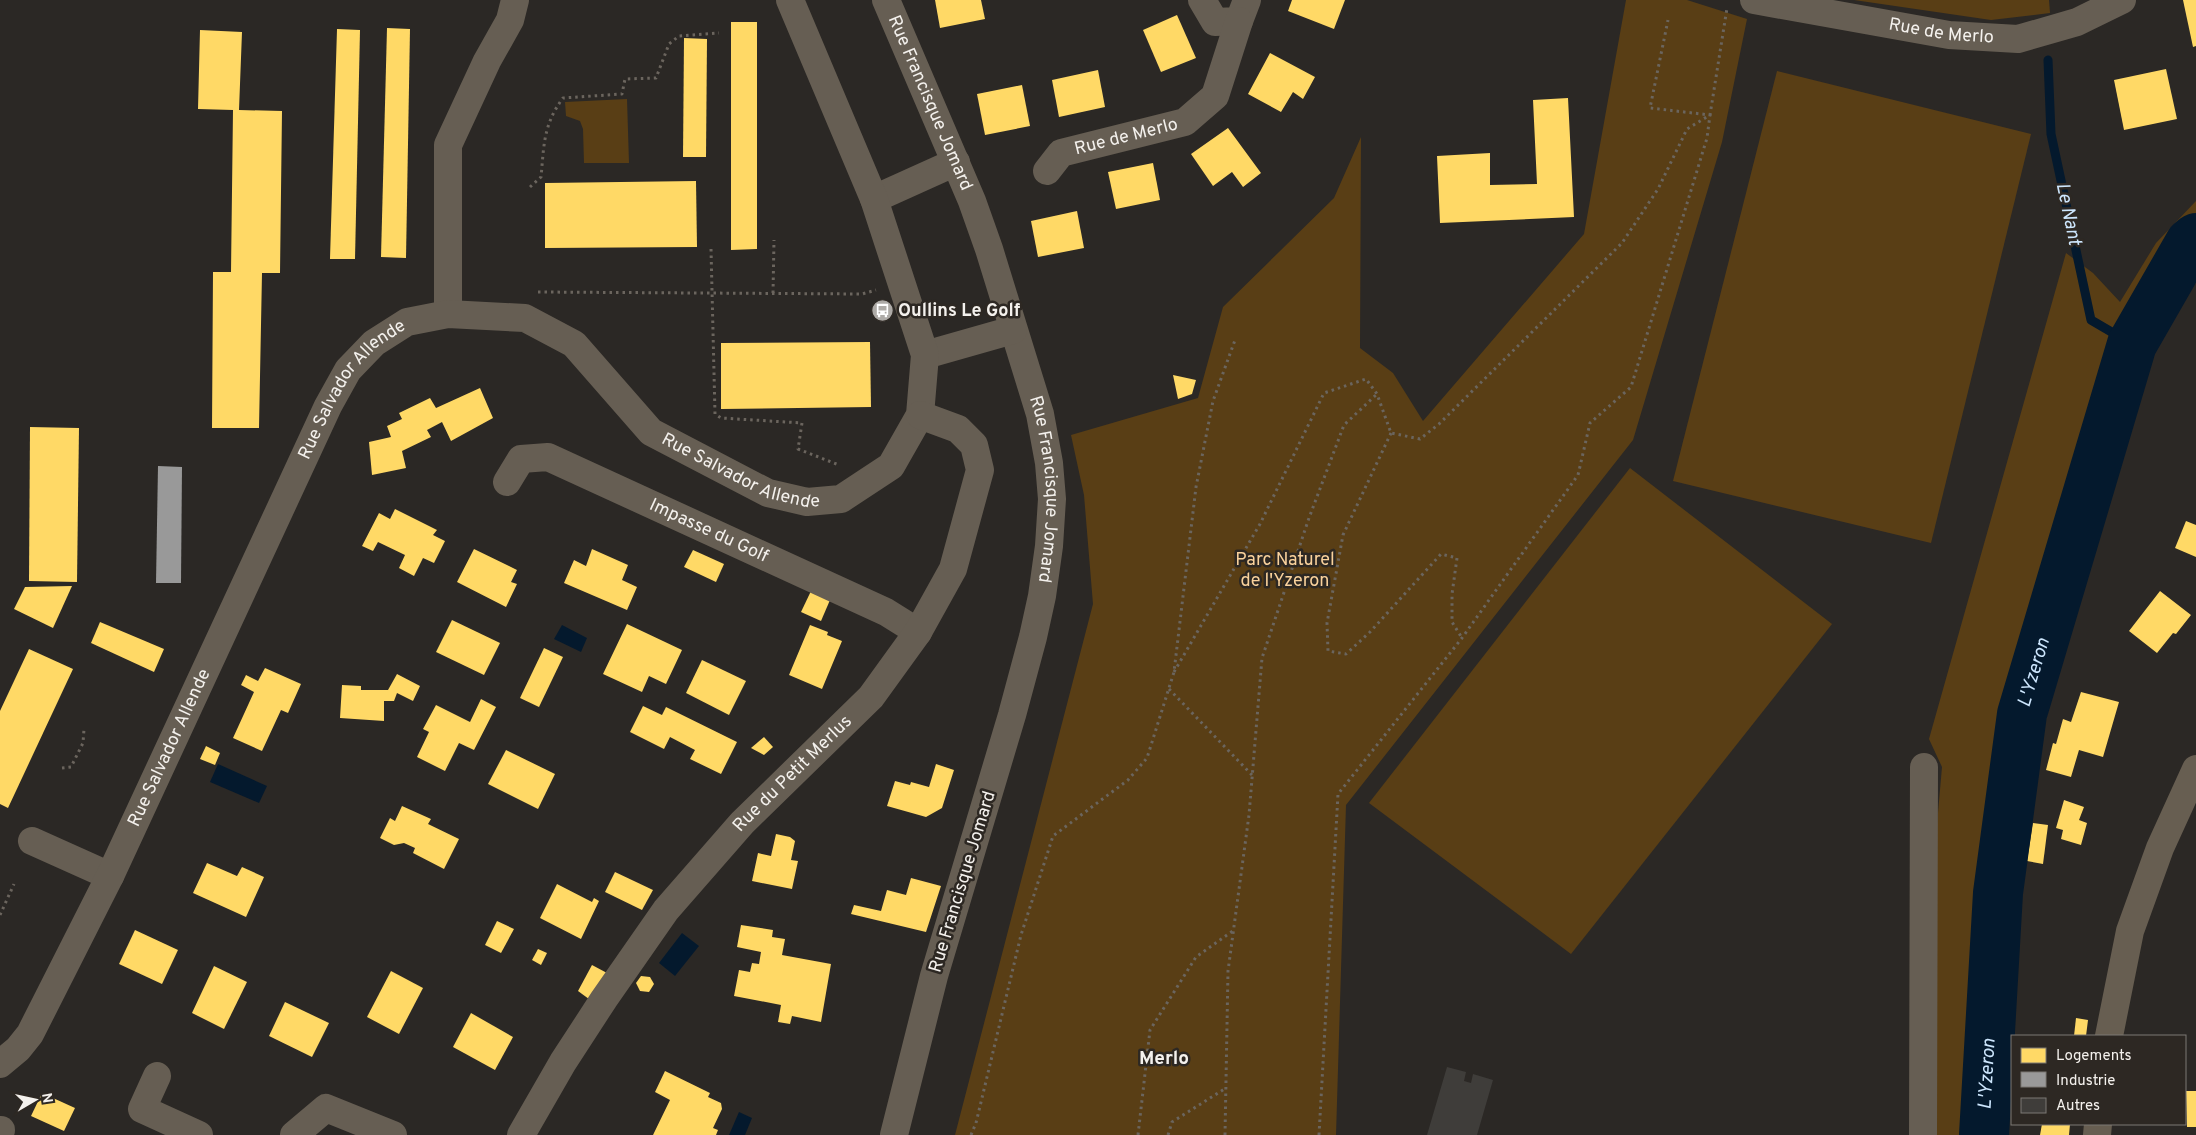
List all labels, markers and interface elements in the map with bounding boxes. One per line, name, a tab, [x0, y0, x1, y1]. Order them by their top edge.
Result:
street label: Rue Francisque Jomard	[882, 12, 978, 194]
street label: Rue de Merlo	[1887, 13, 1994, 49]
street label: Rue de Merlo	[1072, 113, 1180, 161]
water label: Le Nant	[2050, 181, 2087, 249]
bus stop icon: Oullins Le Golf	[870, 299, 894, 323]
place label: Oullins Le Golf	[898, 300, 1021, 323]
street label: Rue Salvador Allende	[293, 314, 410, 463]
street label: Rue Francisque Jomard	[1024, 393, 1064, 584]
street label: Rue Salvador Allende	[657, 428, 821, 514]
street label: Impasse du Golf	[646, 493, 772, 568]
park label: Parc Naturel de l'Yzeron	[1235, 549, 1335, 593]
water label: L'Yzeron	[2013, 635, 2056, 710]
street label: Rue Salvador Allende	[123, 665, 216, 831]
street label: Rue du Petit Merlus	[728, 710, 857, 837]
street label: Rue Francisque Jomard	[924, 788, 1002, 976]
legend	[2011, 1035, 2186, 1125]
water label: L'Yzeron	[1973, 1037, 2002, 1110]
district label: Merlo	[1139, 1047, 1189, 1071]
text: Logements	[2056, 1047, 2132, 1066]
text: Industrie	[2056, 1072, 2115, 1091]
north arrow	[10, 1075, 60, 1125]
text: N	[37, 1092, 56, 1105]
text: Autres	[2056, 1097, 2100, 1116]

